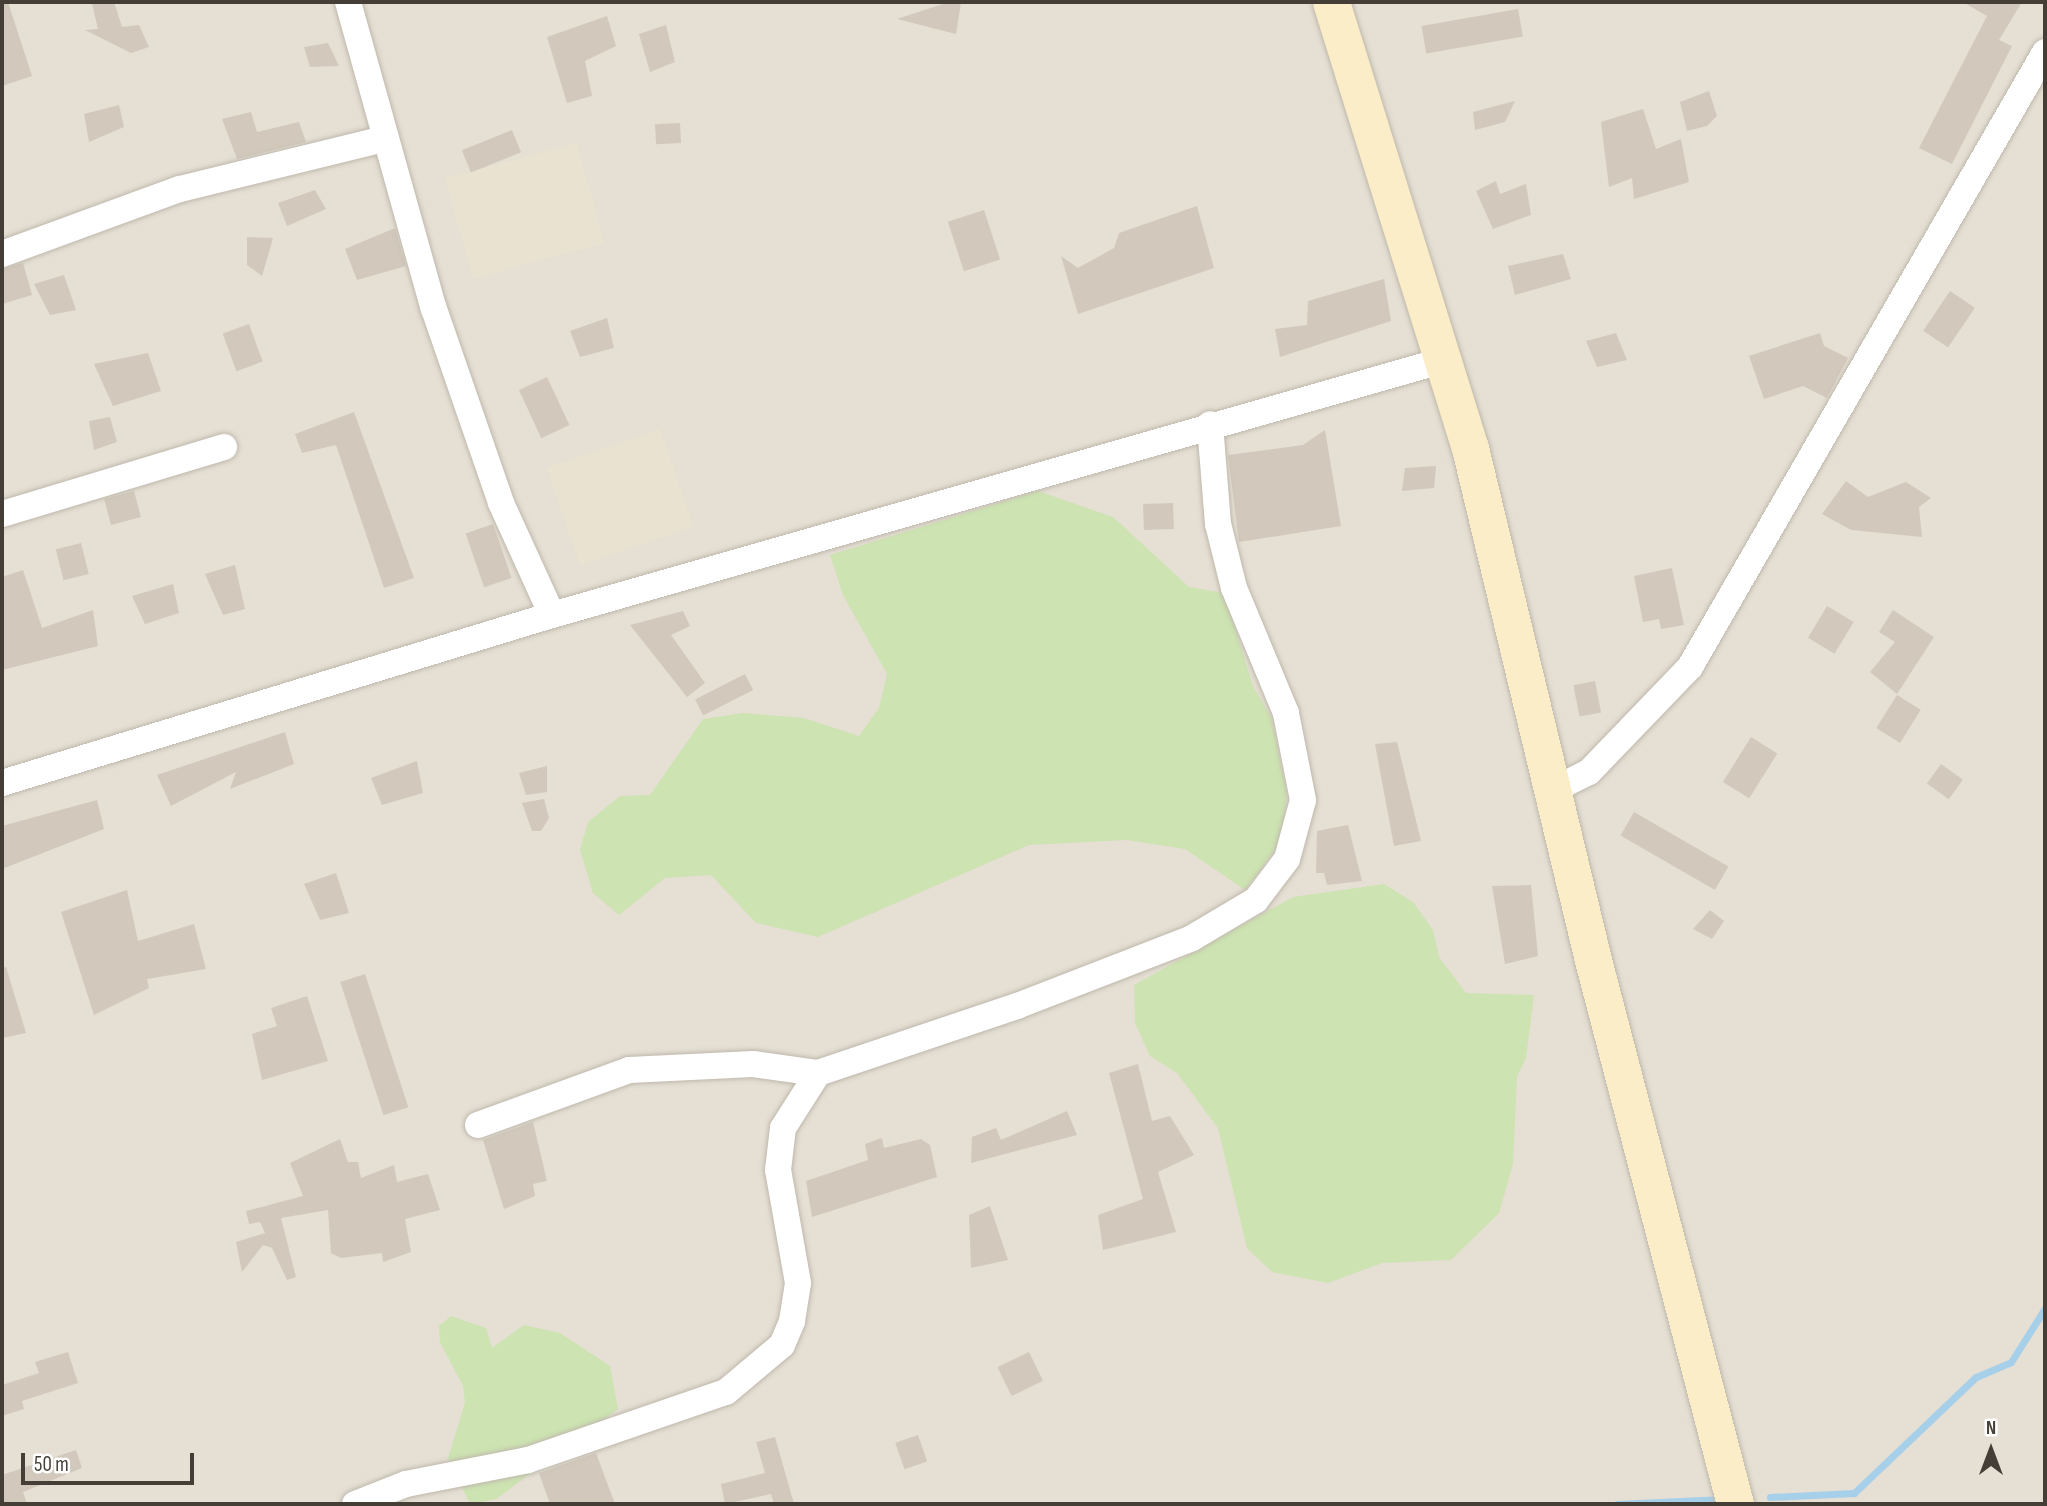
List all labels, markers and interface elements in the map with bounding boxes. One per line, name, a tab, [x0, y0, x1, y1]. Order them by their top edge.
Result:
north arrow	[1956, 1415, 2026, 1485]
text: N	[1986, 1417, 1996, 1440]
scale bar	[24, 1440, 198, 1484]
text: 50 m	[34, 1452, 69, 1477]

